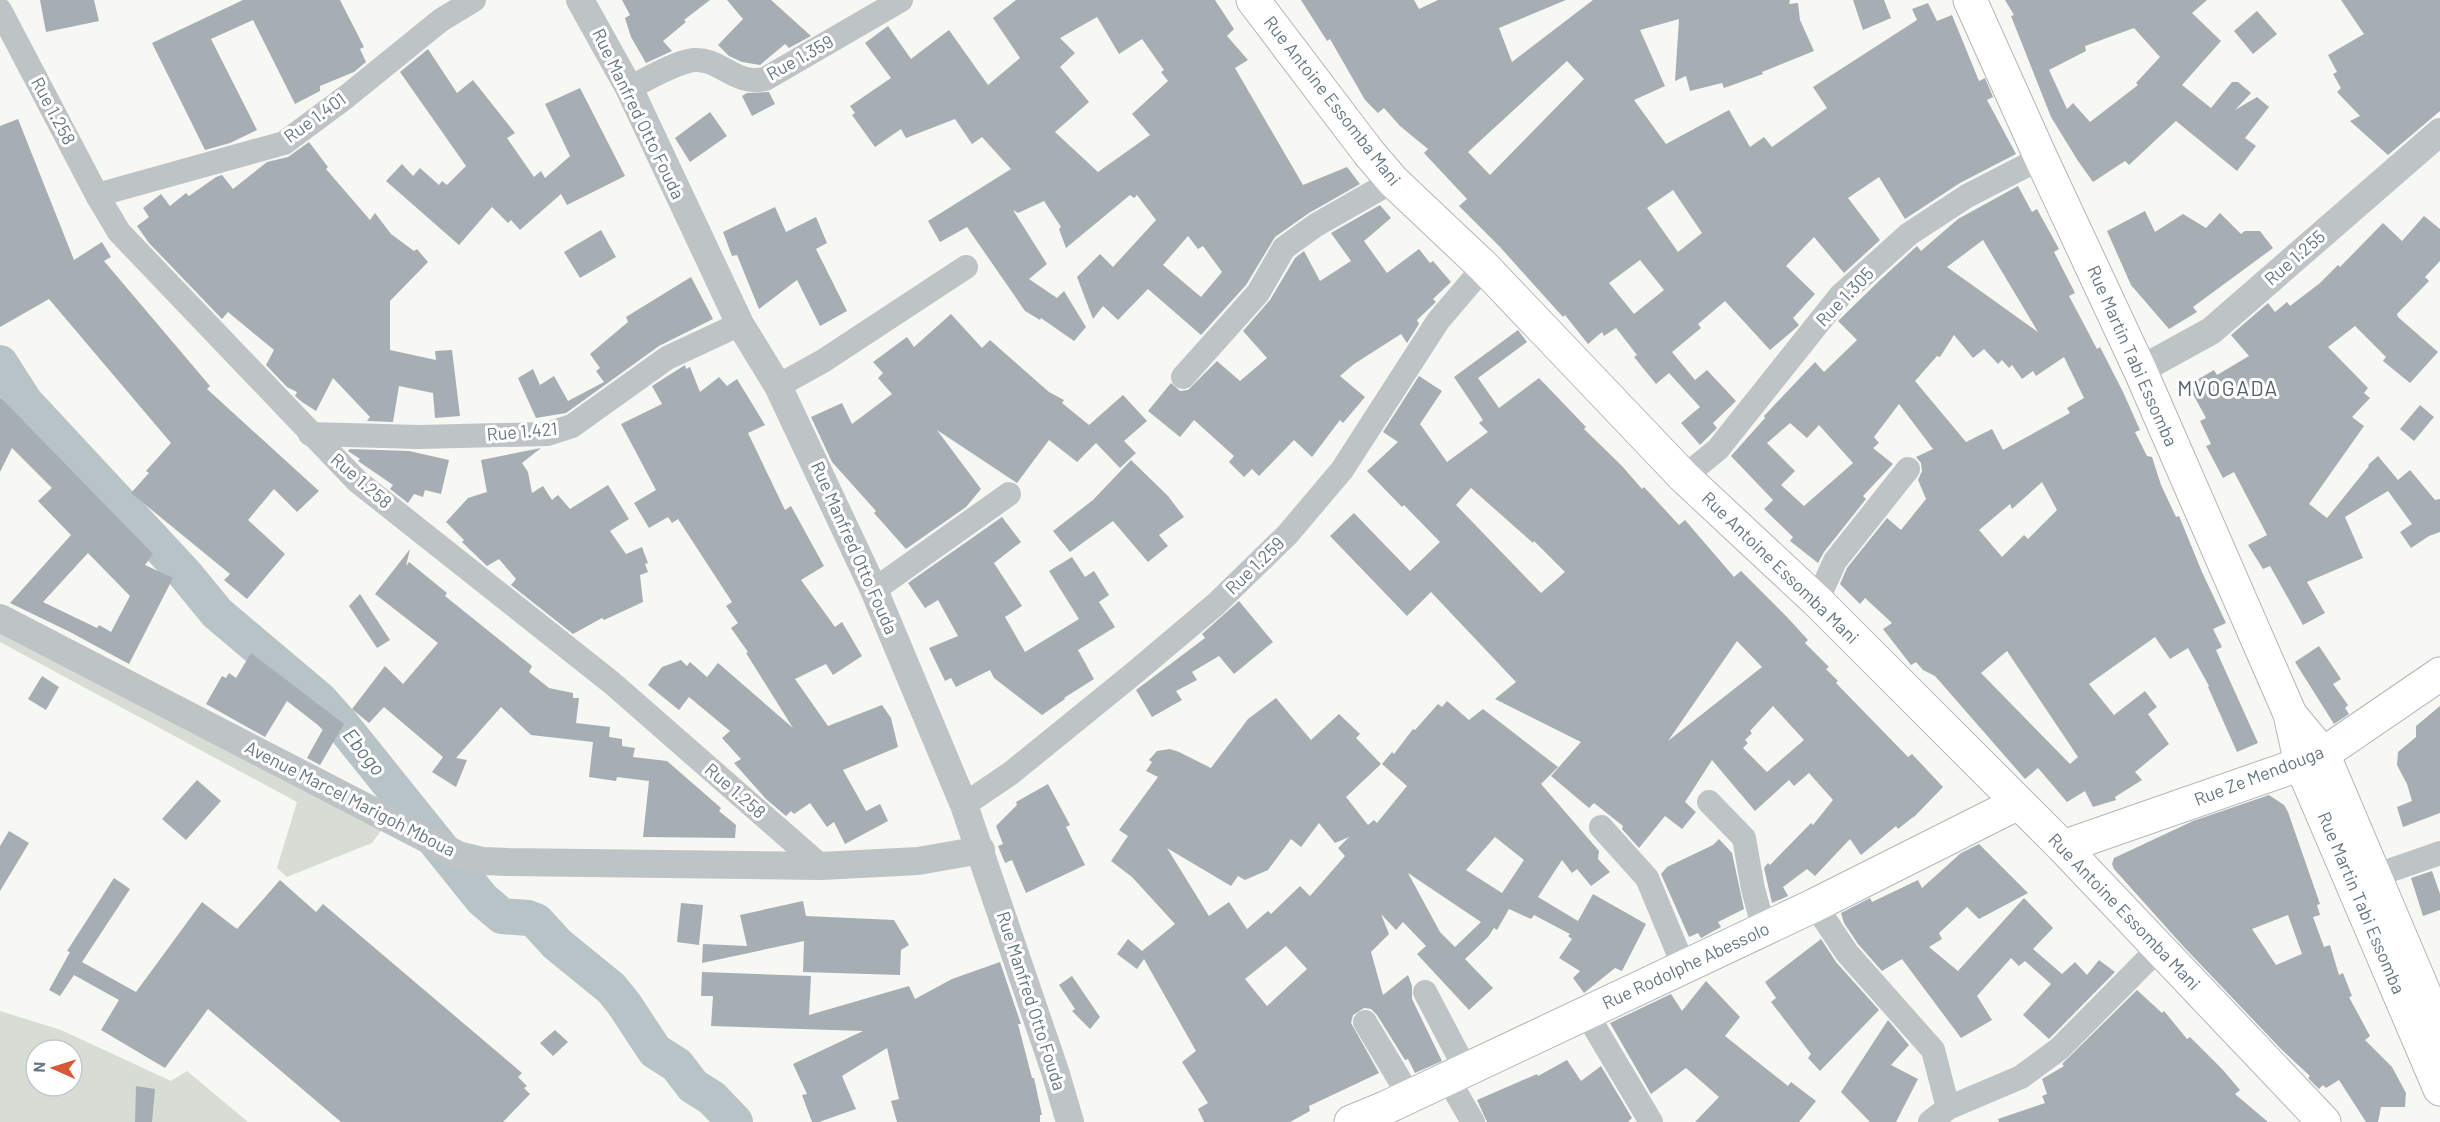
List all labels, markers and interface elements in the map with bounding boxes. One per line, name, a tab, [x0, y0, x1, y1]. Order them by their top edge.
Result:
street label: Rue Antoine Essomba Mani	[1260, 11, 1406, 190]
street label: Rue Manfred Otto Fouda	[588, 25, 690, 202]
street label: Rue 1.359	[762, 30, 837, 84]
street label: Rue 1.258	[27, 73, 81, 148]
street label: Rue 1.401	[279, 87, 350, 147]
street label: Rue 1.255	[2259, 225, 2329, 290]
street label: Rue 1.305	[1811, 262, 1878, 331]
street label: Rue Martin Tabi Essomba	[2083, 262, 2183, 450]
district label: MVOGADA	[2177, 375, 2279, 400]
street label: Rue 1.421	[486, 417, 558, 445]
street label: Rue 1.258	[327, 448, 397, 513]
street label: Rue Manfred Otto Fouda	[807, 458, 903, 637]
street label: Rue Antoine Essomba Mani	[1698, 487, 1864, 648]
street label: Rue 1.259	[1220, 532, 1288, 599]
water label: Ebogo	[339, 723, 391, 780]
street label: Avenue Marcel Marigoh Mboua	[242, 735, 459, 861]
street label: Rue Ze Mendouga	[2191, 740, 2327, 810]
street label: Rue 1.258	[701, 758, 771, 823]
street label: Rue Martin Tabi Essomba	[2314, 808, 2410, 997]
street label: Rue Antoine Essomba Mani	[2044, 828, 2205, 994]
street label: Rue Manfred Otto Fouda	[993, 908, 1071, 1093]
street label: Rue Rodolphe Abessolo	[1598, 917, 1773, 1014]
north arrow	[24, 1038, 84, 1098]
text: N	[29, 1061, 48, 1073]

